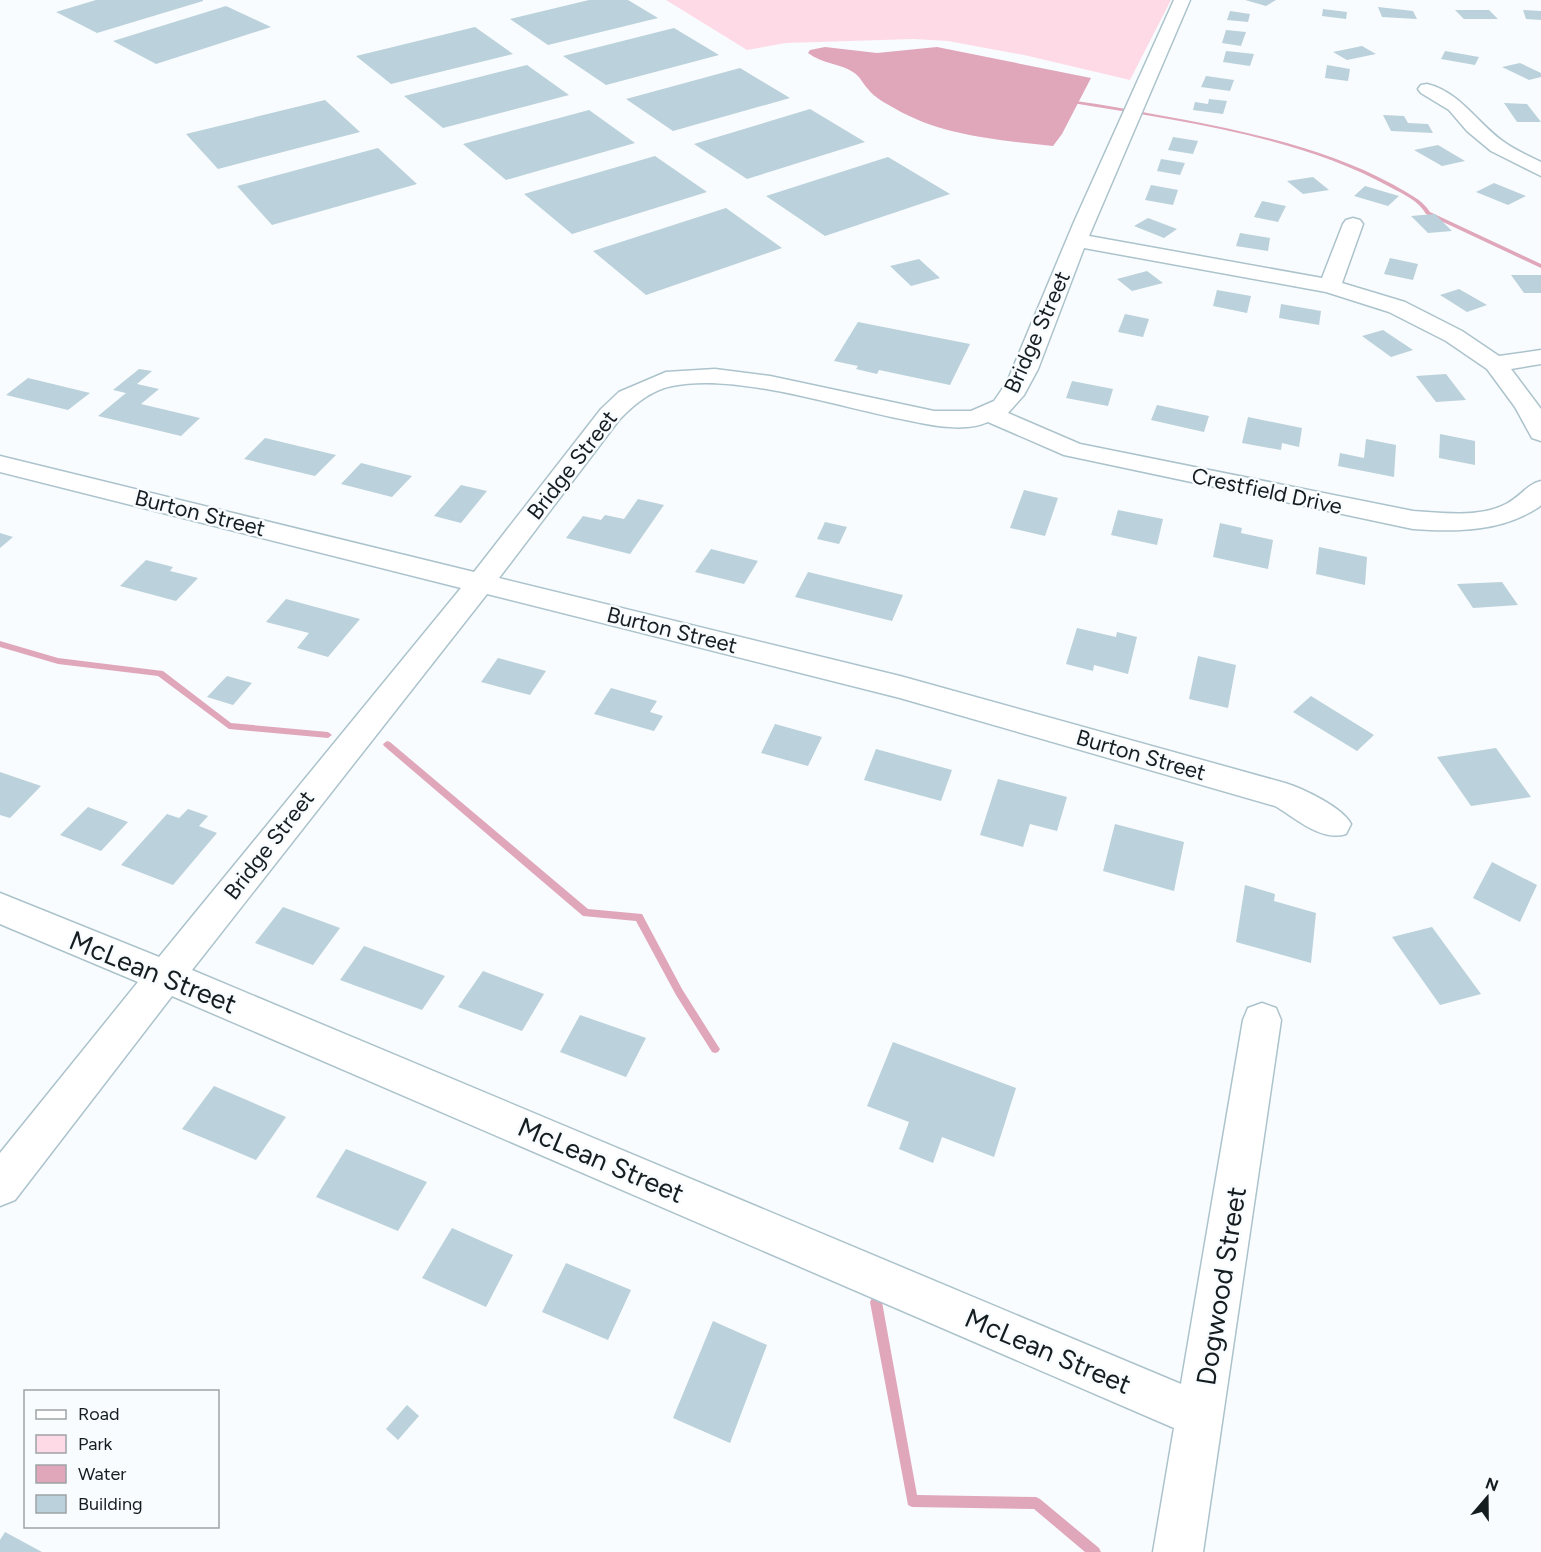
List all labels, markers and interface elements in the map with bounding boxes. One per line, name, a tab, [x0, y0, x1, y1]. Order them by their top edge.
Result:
street label: Bridge Street	[998, 267, 1076, 397]
street label: Bridge Street	[521, 405, 623, 525]
street label: Crestfield Drive	[1189, 462, 1345, 520]
street label: Burton Street	[132, 484, 268, 542]
street label: Burton Street	[604, 601, 740, 659]
street label: Burton Street	[1073, 724, 1209, 786]
street label: Bridge Street	[218, 785, 320, 905]
street label: McLean Street	[65, 923, 241, 1021]
street label: McLean Street	[513, 1110, 689, 1210]
street label: Dogwood Street	[1189, 1184, 1253, 1388]
street label: McLean Street	[960, 1301, 1136, 1401]
legend	[24, 1390, 219, 1528]
text: Road	[78, 1403, 119, 1425]
text: Park	[78, 1433, 113, 1455]
text: Water	[78, 1463, 126, 1485]
north arrow	[1457, 1468, 1517, 1528]
text: N	[1483, 1473, 1501, 1495]
text: Building	[78, 1493, 143, 1515]

